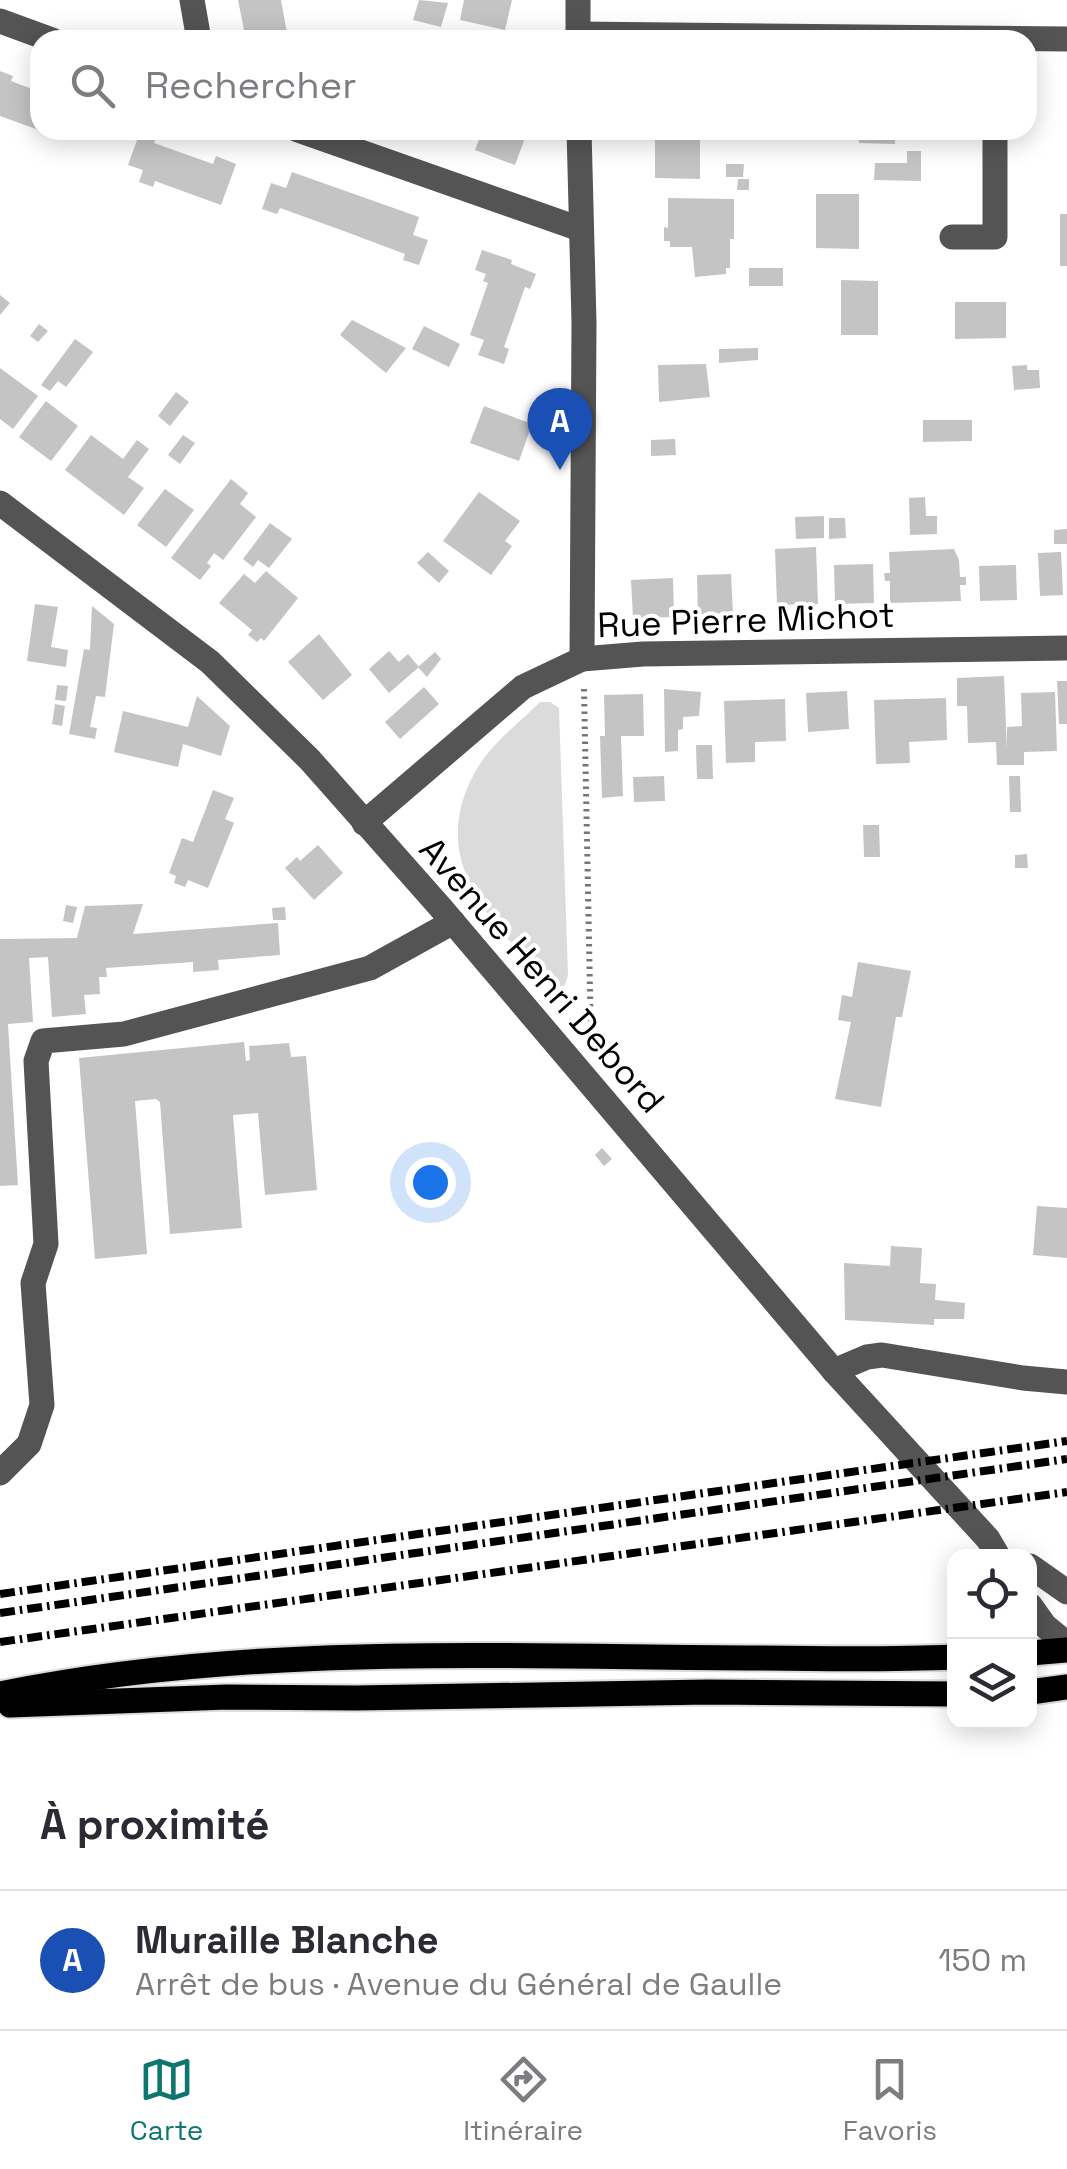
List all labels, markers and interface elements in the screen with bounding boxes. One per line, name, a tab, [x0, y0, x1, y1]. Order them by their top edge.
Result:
search box	[30, 30, 1037, 140]
icon: search	[65, 58, 120, 113]
text: Rechercher	[145, 61, 356, 109]
pin: A	[528, 388, 592, 470]
street label: Rue Pierre Michot	[597, 593, 895, 647]
street label: Avenue Henri Debord	[410, 828, 674, 1122]
your location	[405, 1157, 456, 1208]
map controls	[947, 1549, 1037, 1729]
button: locate	[947, 1549, 1037, 1639]
button: layers	[947, 1639, 1037, 1729]
text: À proximité	[40, 1798, 270, 1851]
text: Muraille Blanche	[135, 1916, 439, 1964]
text: A	[62, 1940, 83, 1980]
text: 150 m	[938, 1940, 1027, 1980]
text: Arrêt de bus · Avenue du Général de Gaulle	[135, 1964, 782, 2004]
tab: Carte	[130, 2052, 203, 2148]
tab: Itinéraire	[463, 2052, 583, 2148]
tab: Favoris	[843, 2052, 937, 2148]

